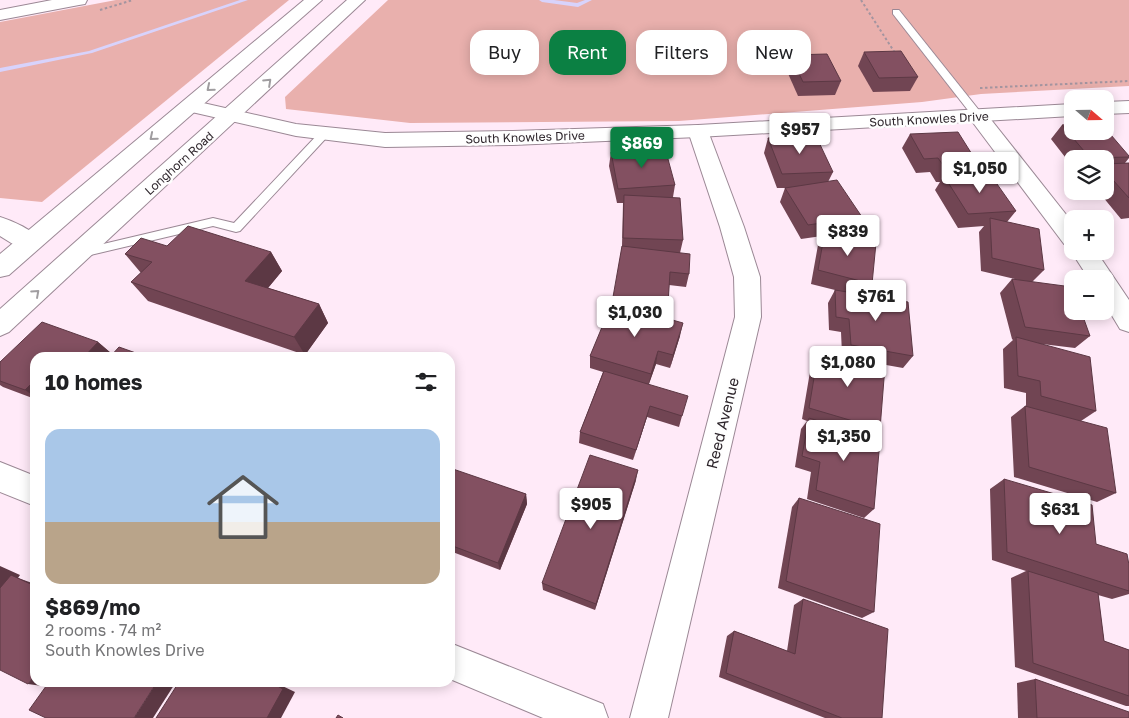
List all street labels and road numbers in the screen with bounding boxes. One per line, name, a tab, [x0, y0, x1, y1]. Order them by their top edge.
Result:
street label: South Knowles Drive	[869, 108, 989, 130]
street label: South Knowles Drive	[465, 127, 585, 147]
street label: Longhorn Road	[141, 128, 217, 198]
street label: Reed Avenue	[702, 375, 742, 470]

